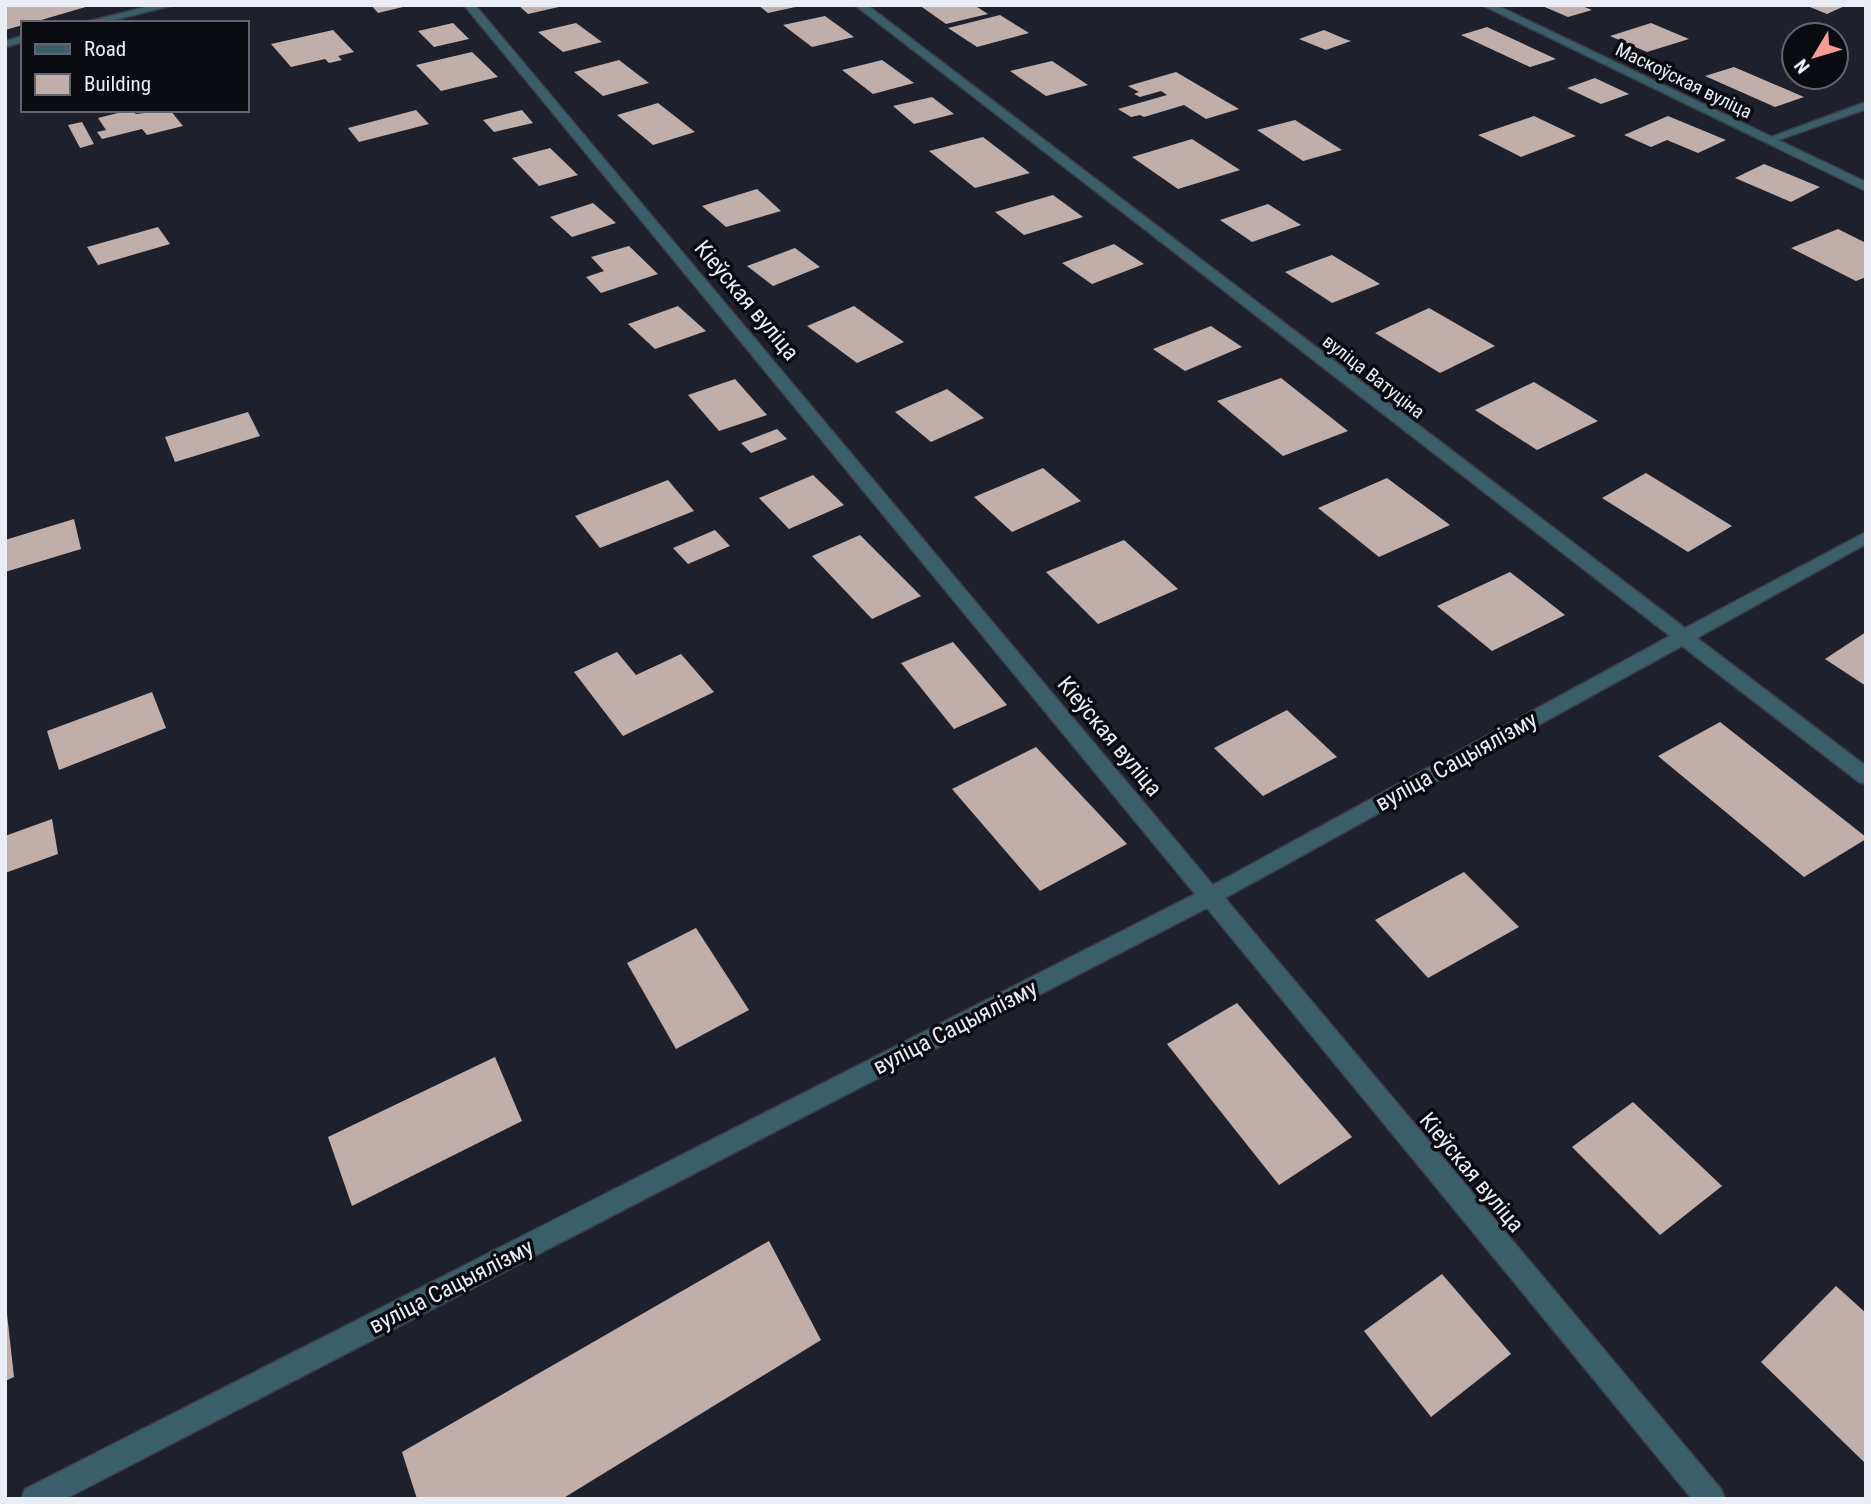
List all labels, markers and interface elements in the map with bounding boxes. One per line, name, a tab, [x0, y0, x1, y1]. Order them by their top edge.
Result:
legend	[21, 21, 248, 112]
north arrow	[1780, 21, 1850, 91]
text: Road	[84, 37, 126, 61]
street label: Маскоўская вуліца	[1612, 37, 1756, 123]
text: N	[1789, 54, 1815, 78]
text: Building	[84, 72, 151, 96]
street label: Кіеўская вуліца	[689, 235, 805, 366]
street label: вуліца Ватуціна	[1318, 329, 1429, 423]
street label: Кіеўская вуліца	[1052, 671, 1168, 802]
street label: вуліца Сацыялізму	[1371, 706, 1542, 817]
street label: вуліца Сацыялізму	[869, 974, 1042, 1080]
street label: Кіеўская вуліца	[1414, 1107, 1530, 1238]
street label: вуліца Сацыялізму	[365, 1233, 538, 1339]

